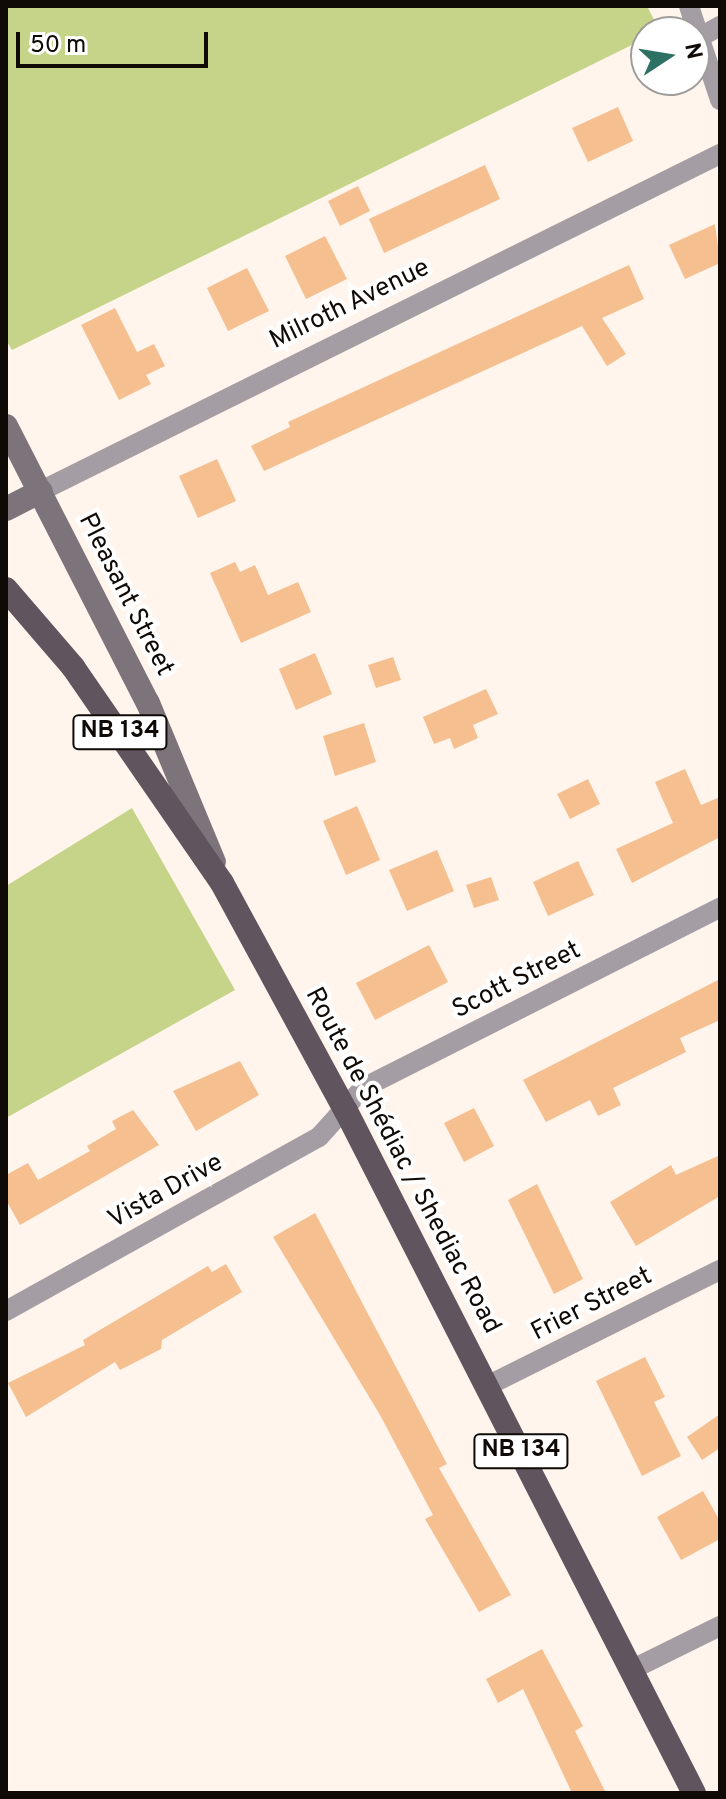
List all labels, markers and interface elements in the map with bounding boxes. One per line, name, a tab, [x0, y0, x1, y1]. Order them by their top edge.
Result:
scale bar	[20, 16, 212, 66]
north arrow	[630, 16, 710, 96]
text: 50 m	[30, 31, 86, 61]
text: N	[677, 41, 707, 62]
street label: Milroth Avenue	[265, 253, 435, 357]
street label: Pleasant Street	[71, 508, 179, 682]
road number: NB 134	[72, 712, 168, 752]
street label: Scott Street	[448, 935, 586, 1027]
street label: Route de Shédiac / Shediac Road	[297, 983, 507, 1339]
street label: Vista Drive	[103, 1148, 229, 1236]
street label: Frier Street	[526, 1261, 658, 1349]
road number: NB 134	[473, 1431, 569, 1471]

